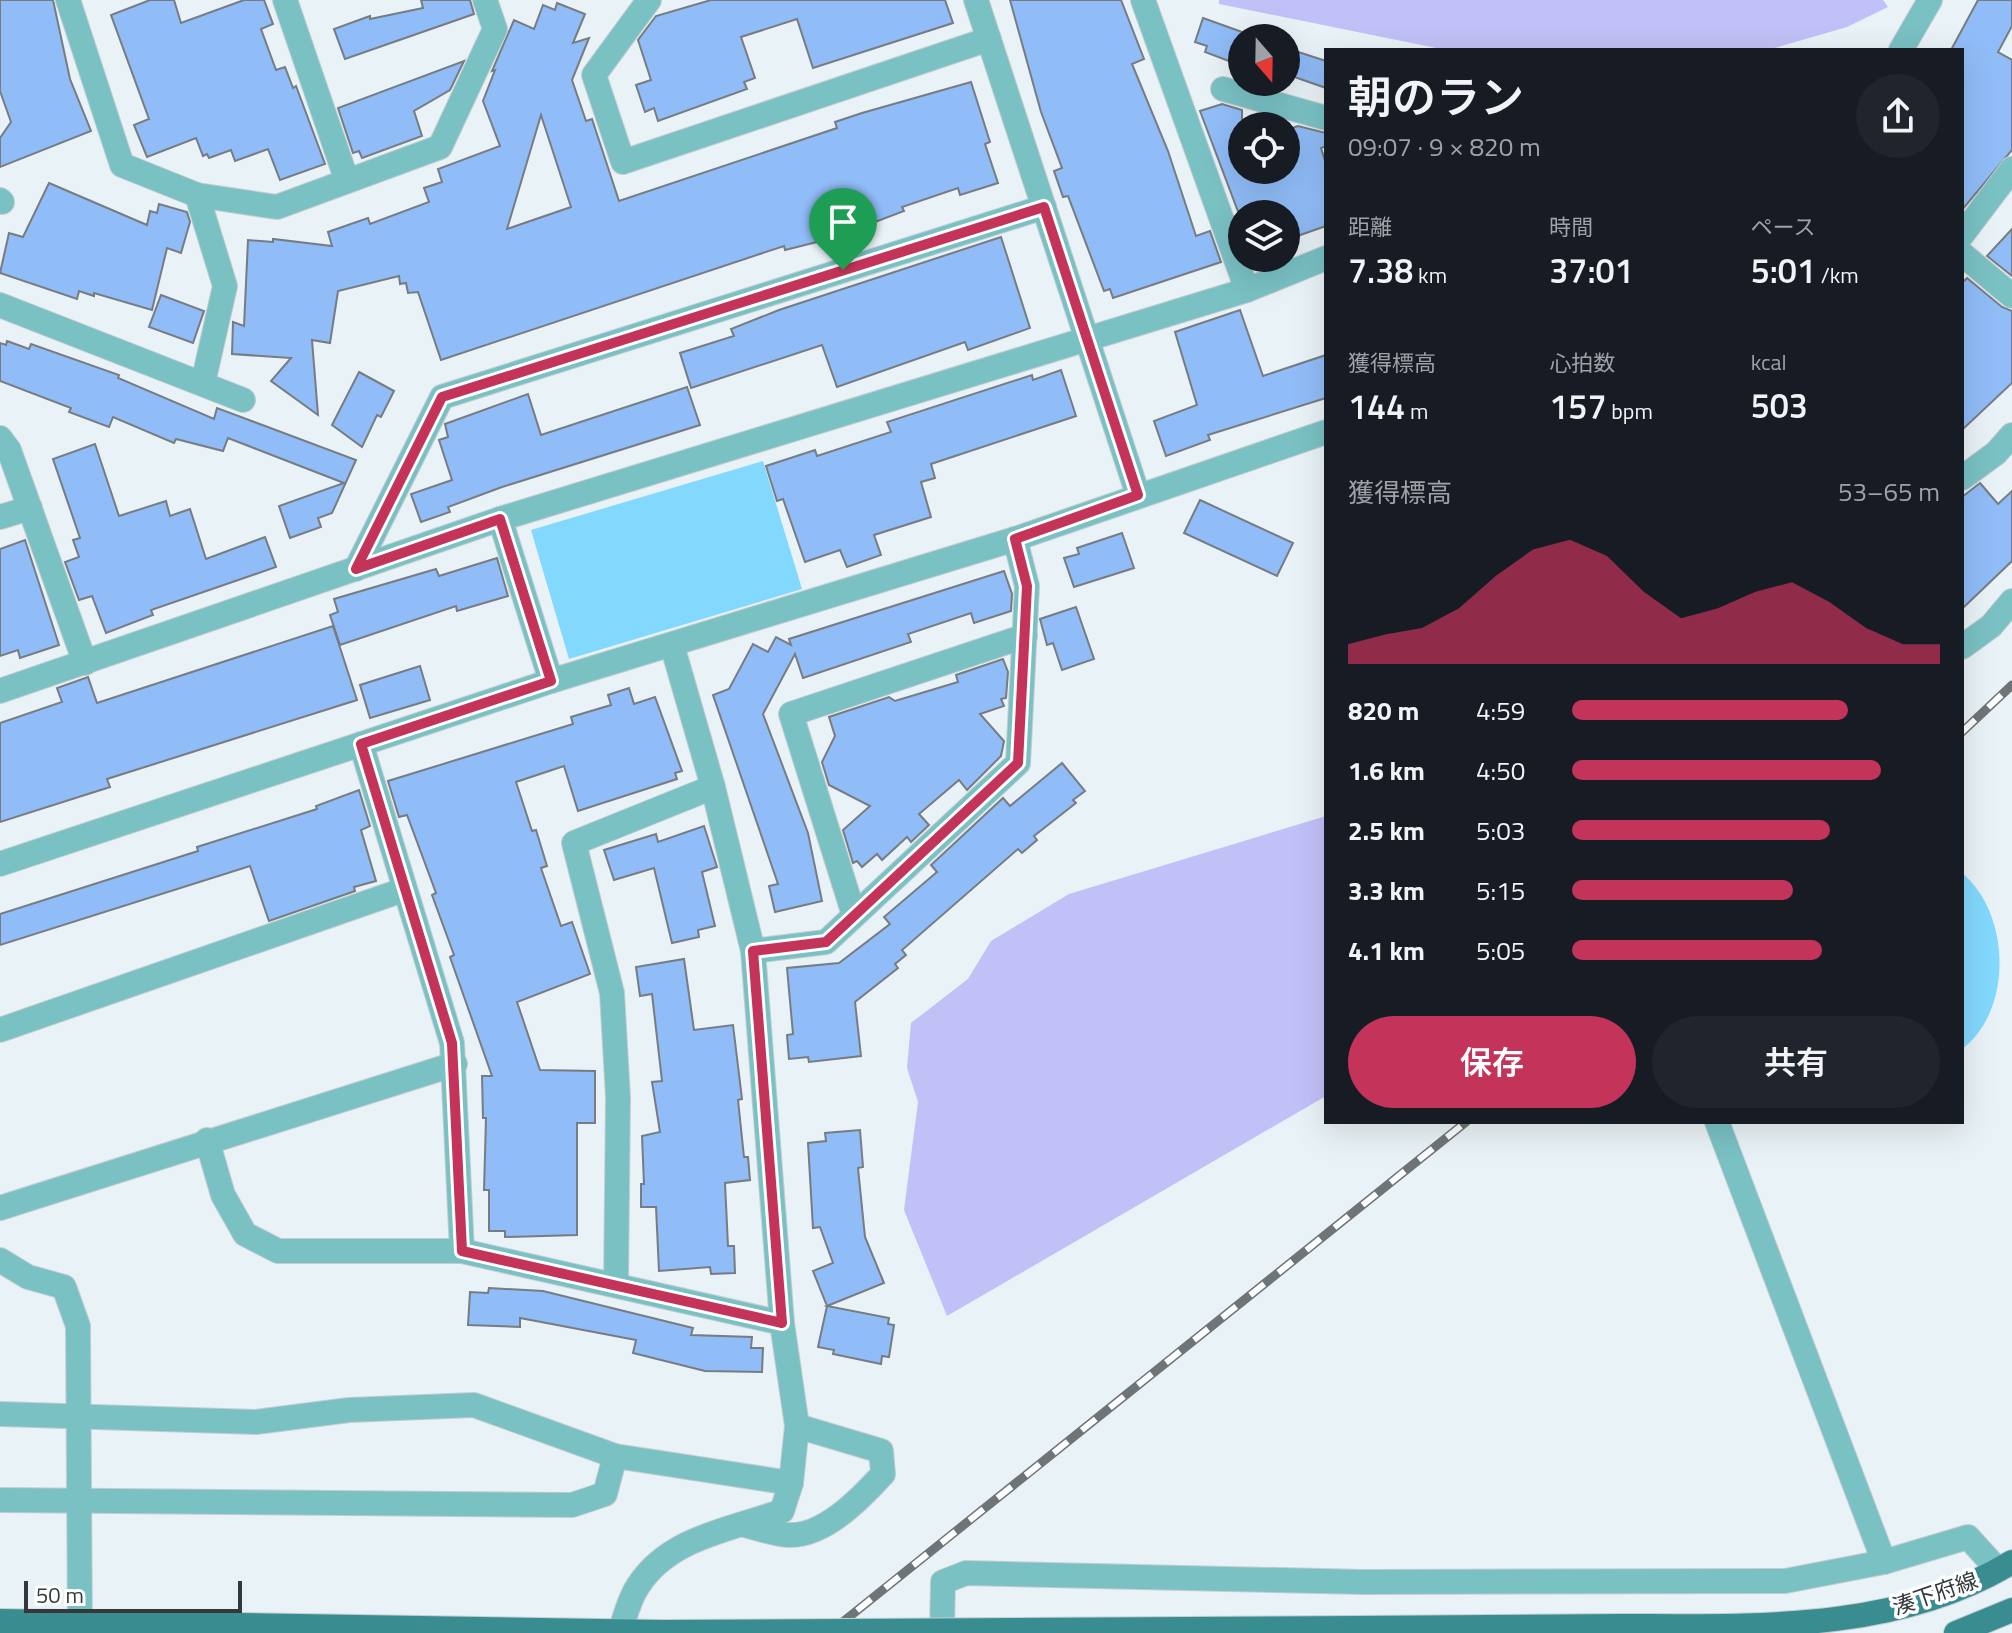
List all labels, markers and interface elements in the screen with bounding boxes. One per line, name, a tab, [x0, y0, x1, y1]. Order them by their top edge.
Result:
north arrow	[1228, 24, 1300, 96]
map controls	[1228, 24, 1300, 272]
text: 朝のラン	[1348, 63, 1524, 130]
button: share	[1856, 74, 1940, 158]
button: locate	[1228, 112, 1300, 184]
text: 09:07 · 9 × 820 m	[1348, 127, 1541, 166]
pin	[809, 188, 877, 270]
icon: arrive	[821, 200, 865, 244]
button: layers	[1228, 200, 1300, 272]
text: 距離	[1348, 210, 1392, 244]
text: 時間	[1549, 210, 1593, 244]
text: ペース	[1751, 210, 1816, 244]
text: 7.38	[1348, 244, 1413, 296]
text: 37:01	[1549, 244, 1634, 296]
text: 5:01	[1751, 244, 1816, 296]
text: km	[1413, 258, 1447, 292]
text: /km	[1816, 258, 1859, 292]
text: kcal	[1751, 345, 1787, 379]
text: 獲得標高	[1348, 346, 1436, 380]
text: 心拍数	[1549, 346, 1615, 380]
text: 503	[1751, 379, 1808, 431]
text: 144	[1348, 380, 1405, 432]
text: 157	[1549, 380, 1606, 432]
text: m	[1405, 394, 1428, 428]
text: bpm	[1606, 394, 1653, 428]
text: 53–65 m	[1838, 472, 1940, 511]
text: 獲得標高	[1348, 473, 1452, 512]
text: 820 m	[1348, 691, 1419, 730]
text: 4:59	[1476, 691, 1525, 730]
text: 1.6 km	[1348, 751, 1425, 790]
text: 4:50	[1476, 751, 1525, 790]
text: 2.5 km	[1348, 811, 1425, 850]
text: 5:03	[1476, 811, 1525, 850]
text: 3.3 km	[1348, 871, 1425, 910]
text: 5:15	[1476, 871, 1525, 910]
text: 4.1 km	[1348, 931, 1425, 970]
text: 5:05	[1476, 931, 1525, 970]
button: 保存	[1348, 1016, 1636, 1108]
button: 共有	[1652, 1016, 1940, 1108]
street label: 湊下府線	[1888, 1563, 1982, 1623]
scale bar	[24, 1577, 242, 1613]
text: 50 m	[36, 1578, 84, 1612]

